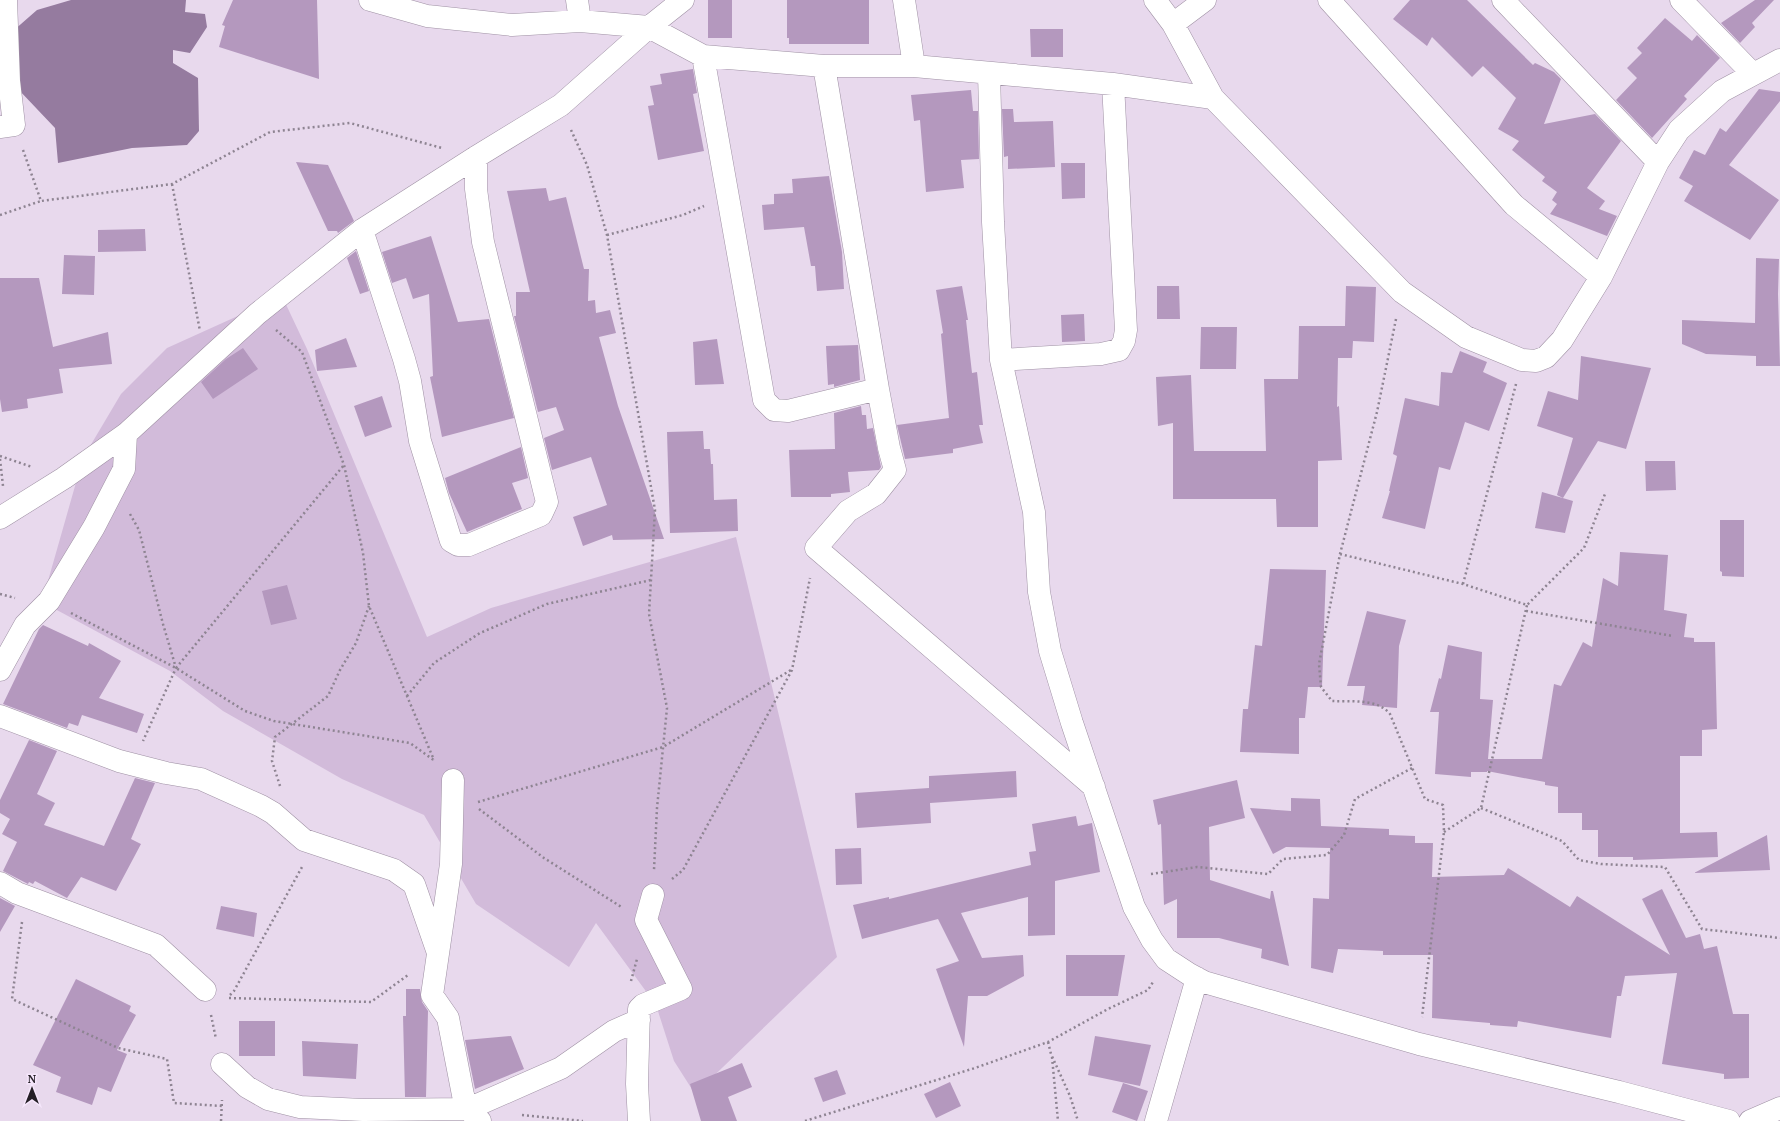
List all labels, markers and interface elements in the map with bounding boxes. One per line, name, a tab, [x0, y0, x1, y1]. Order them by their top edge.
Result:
north arrow	[12, 1069, 52, 1109]
text: N	[28, 1072, 37, 1086]

